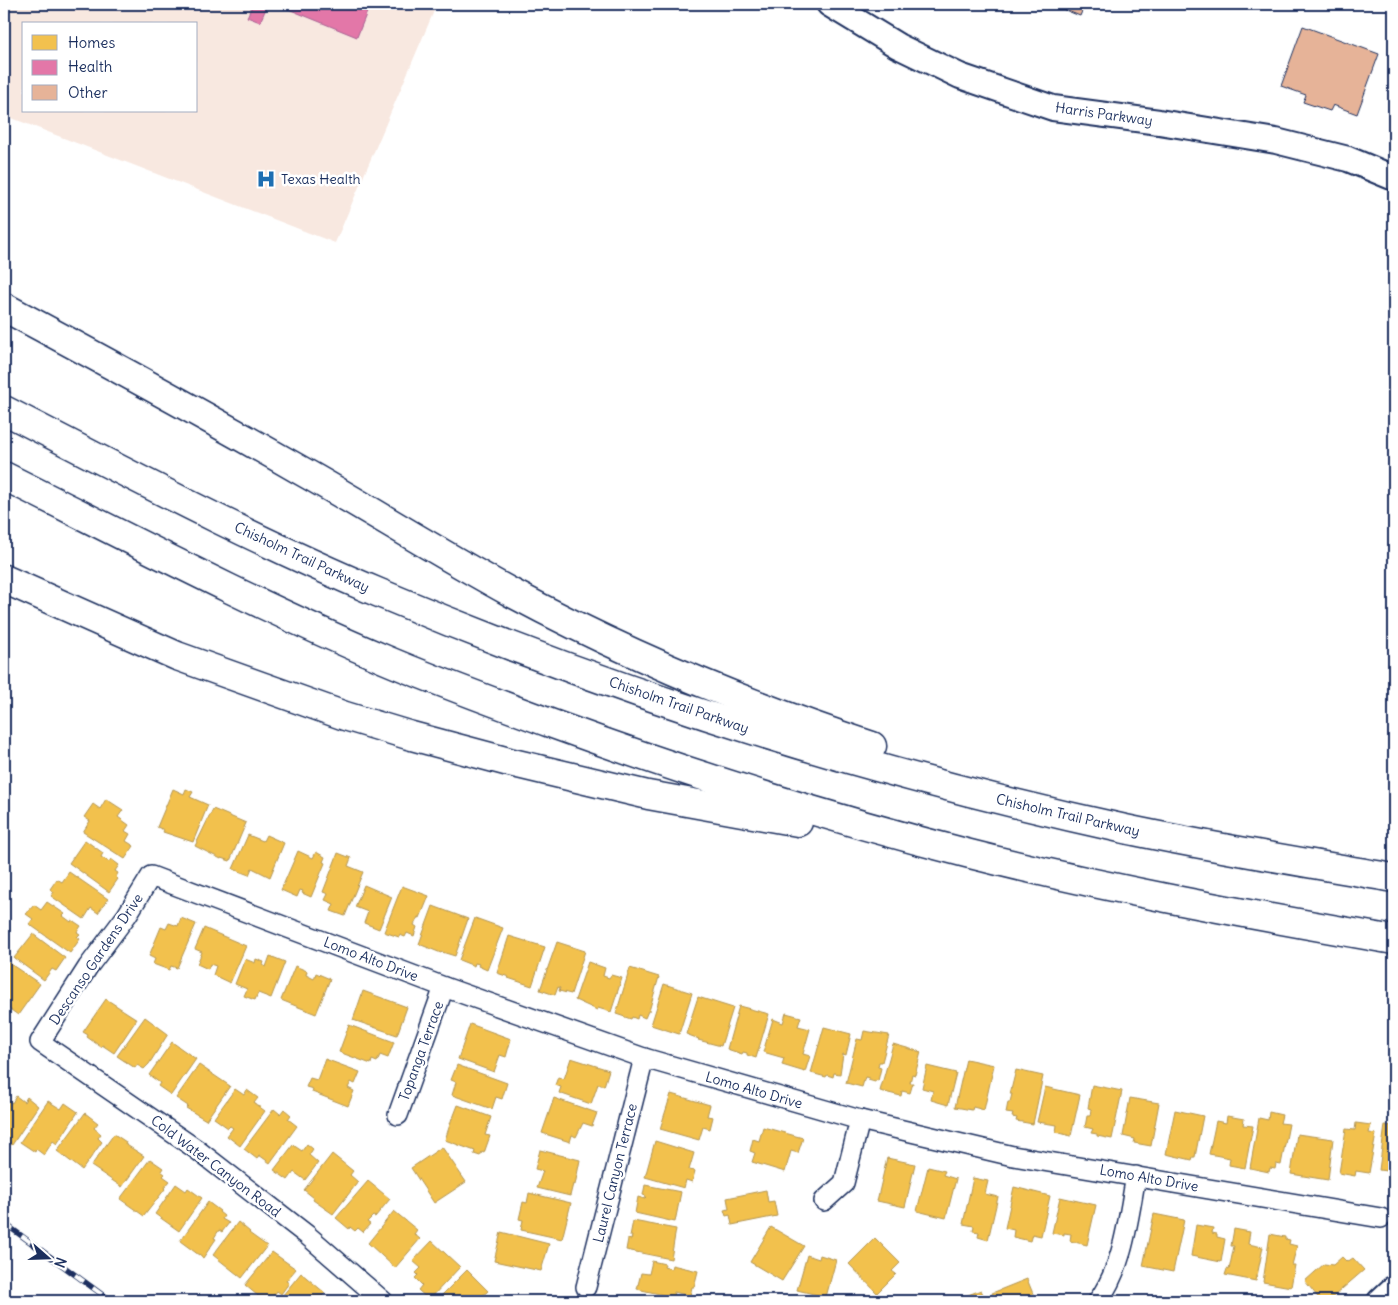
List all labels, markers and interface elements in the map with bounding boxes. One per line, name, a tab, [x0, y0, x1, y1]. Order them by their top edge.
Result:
legend	[22, 22, 198, 112]
text: Homes	[68, 33, 115, 52]
text: Health	[68, 57, 113, 76]
text: Other	[68, 83, 108, 102]
street label: Harris Parkway	[1054, 98, 1154, 130]
hospital icon: Texas Health	[255, 168, 277, 190]
place label: Texas Health	[281, 170, 361, 188]
street label: Chisholm Trail Parkway	[232, 518, 372, 596]
street label: Chisholm Trail Parkway	[607, 673, 751, 737]
street label: Chisholm Trail Parkway	[994, 790, 1142, 840]
street label: Descanso Gardens Drive	[45, 890, 147, 1028]
street label: Lomo Alto Drive	[321, 933, 421, 985]
street label: Topanga Terrace	[395, 999, 447, 1103]
street label: Lomo Alto Drive	[703, 1068, 805, 1112]
street label: Laurel Canyon Terrace	[589, 1102, 641, 1244]
street label: Cold Water Canyon Road	[147, 1111, 285, 1221]
street label: Lomo Alto Drive	[1098, 1160, 1200, 1196]
north arrow	[22, 1232, 72, 1282]
text: N	[50, 1255, 70, 1270]

